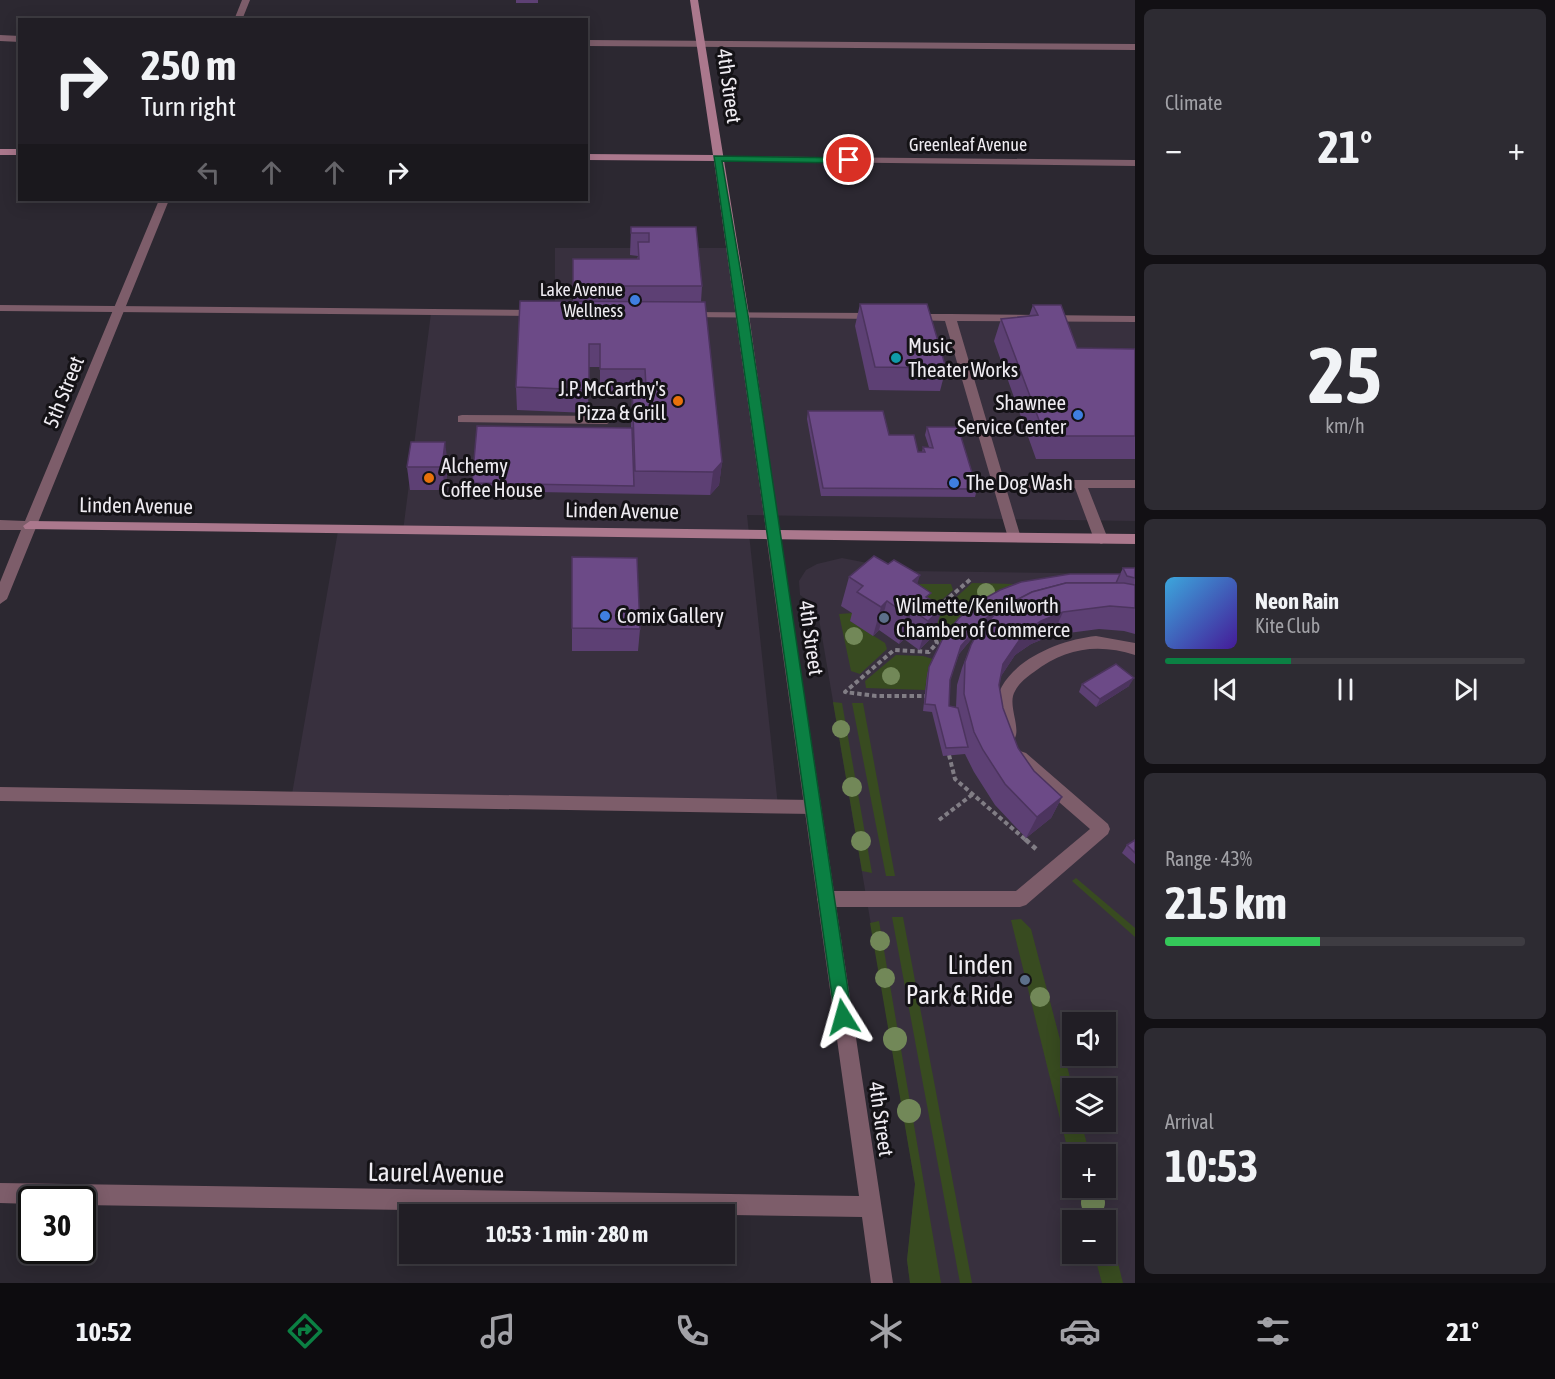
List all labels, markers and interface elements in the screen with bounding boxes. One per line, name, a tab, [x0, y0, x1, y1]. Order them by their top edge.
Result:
text: 250 m	[141, 41, 236, 89]
icon: right	[42, 42, 120, 120]
street label: 4th Street	[713, 47, 747, 125]
text: Turn right	[141, 91, 236, 122]
text: Climate	[1165, 91, 1222, 114]
text: 21°	[1318, 121, 1372, 173]
text: −	[1165, 129, 1182, 167]
text: +	[1508, 129, 1525, 167]
pin	[823, 134, 874, 185]
street label: Greenleaf Avenue	[909, 134, 1027, 155]
icon: arrive	[832, 143, 865, 176]
icon: left	[192, 156, 225, 189]
icon: ahead	[255, 156, 288, 189]
icon: ahead	[318, 156, 351, 189]
icon: right	[381, 156, 414, 189]
place label: Lake Avenue Wellness	[540, 279, 623, 321]
marker: Lake Avenue Wellness	[628, 293, 642, 307]
text: 25	[1308, 330, 1382, 420]
place label: Music Theater Works	[908, 333, 1018, 381]
marker: Music Theater Works	[889, 351, 903, 365]
street label: 5th Street	[38, 352, 88, 431]
place label: J.P. McCarthy's Pizza & Grill	[559, 376, 666, 424]
place label: Shawnee Service Center	[957, 390, 1067, 438]
marker: J.P. McCarthy's Pizza & Grill	[671, 394, 685, 408]
marker: Shawnee Service Center	[1071, 408, 1085, 422]
text: km/h	[1325, 414, 1365, 437]
place label: Alchemy Coffee House	[441, 453, 543, 501]
place label: The Dog Wash	[966, 470, 1073, 494]
marker: Alchemy Coffee House	[422, 471, 436, 485]
marker: The Dog Wash	[947, 476, 961, 490]
street label: Linden Avenue	[79, 492, 193, 518]
street label: Linden Avenue	[565, 497, 679, 523]
text: Neon Rain	[1255, 588, 1339, 614]
place label: Wilmette/Kenilworth Chamber of Commerce	[896, 593, 1070, 641]
street label: 4th Street	[795, 599, 829, 677]
place label: Comix Gallery	[617, 603, 724, 627]
marker: Comix Gallery	[598, 609, 612, 623]
marker: Wilmette/Kenilworth Chamber of Commerce	[877, 611, 891, 625]
text: Kite Club	[1255, 614, 1320, 637]
icon: previous	[1209, 673, 1242, 706]
icon: pause	[1329, 673, 1362, 706]
icon: next	[1449, 673, 1482, 706]
text: Range · 43%	[1165, 847, 1252, 870]
text: 215 km	[1165, 877, 1287, 929]
place label: Linden Park & Ride	[906, 950, 1013, 1010]
marker: Linden Park & Ride	[1018, 973, 1032, 987]
position arrow	[811, 985, 875, 1049]
map controls	[1062, 1012, 1116, 1264]
button: sound	[1062, 1012, 1116, 1066]
button: layers	[1062, 1078, 1116, 1132]
street label: 4th Street	[865, 1080, 899, 1158]
text: Arrival	[1165, 1110, 1214, 1133]
text: 10:53	[1165, 1140, 1259, 1192]
button: +	[1062, 1144, 1116, 1198]
street label: Laurel Avenue	[367, 1157, 505, 1189]
speed limit sign: 30	[18, 1186, 96, 1264]
button: −	[1062, 1210, 1116, 1264]
text: 10:53 · 1 min · 280 m	[486, 1221, 648, 1247]
icon: directions	[284, 1310, 326, 1352]
icon: music	[477, 1310, 519, 1352]
icon: phone	[671, 1310, 713, 1352]
icon: climate	[865, 1310, 907, 1352]
icon: car	[1059, 1310, 1101, 1352]
icon: filters	[1252, 1310, 1294, 1352]
text: 10:52	[76, 1316, 132, 1347]
text: 21°	[1446, 1316, 1479, 1347]

